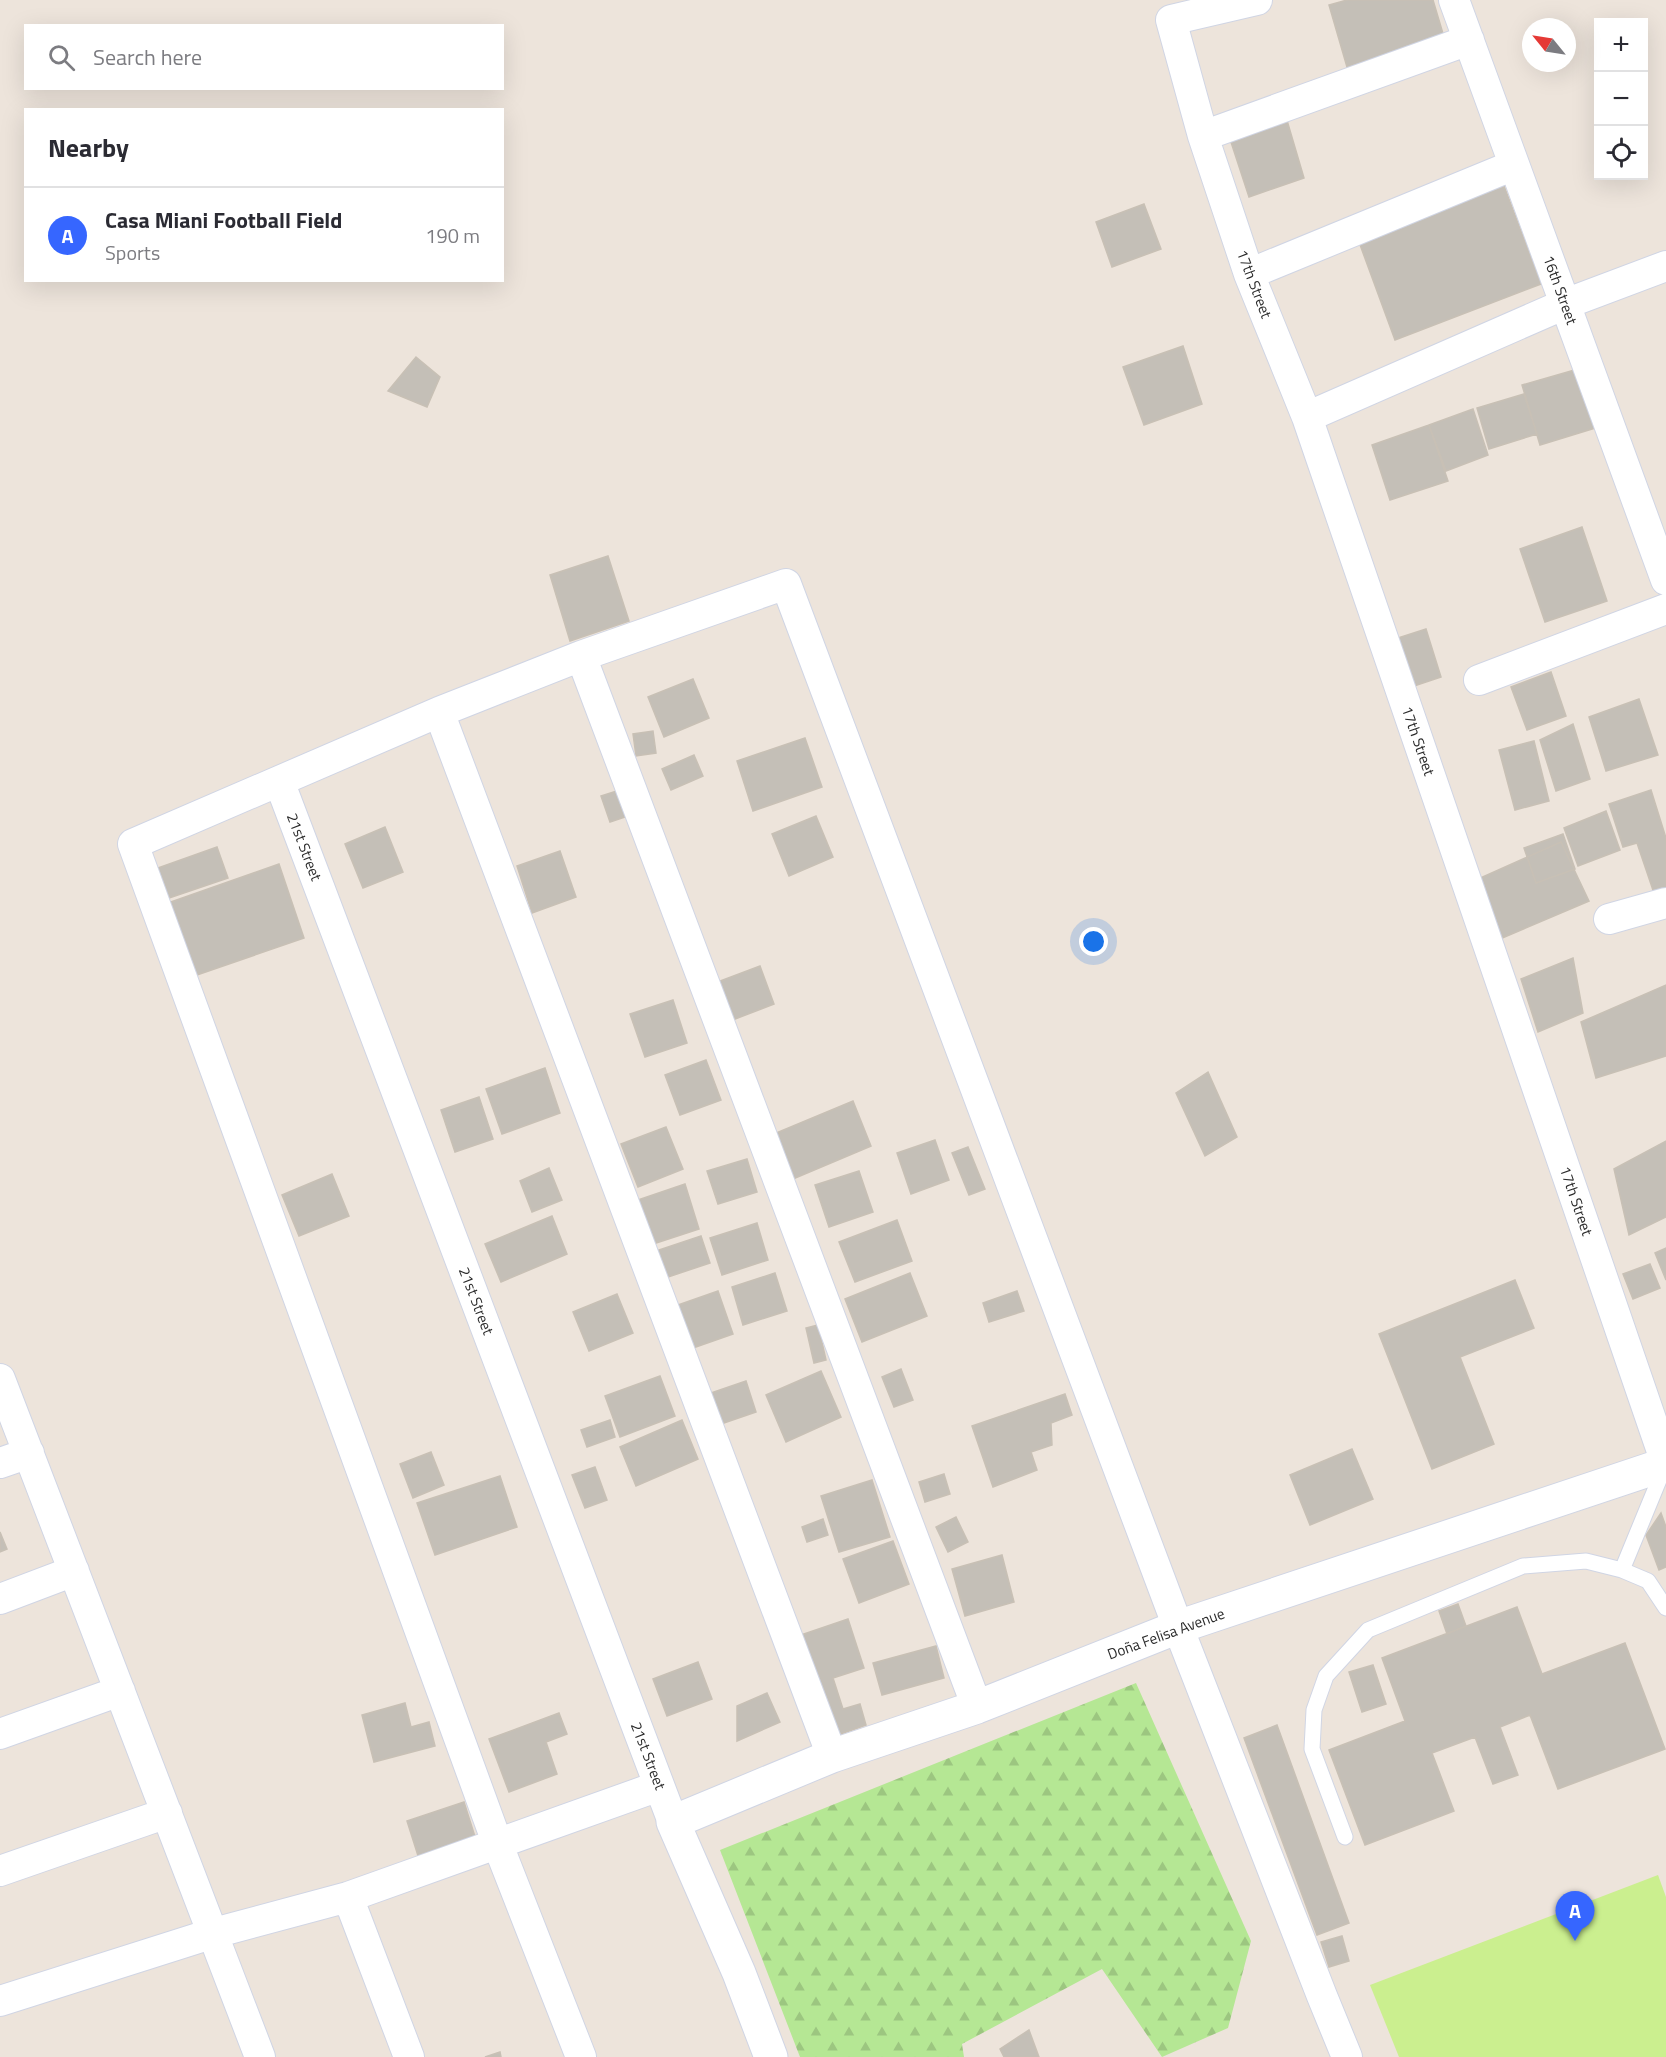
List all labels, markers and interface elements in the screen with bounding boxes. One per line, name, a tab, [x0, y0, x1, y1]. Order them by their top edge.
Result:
north arrow	[1522, 18, 1576, 72]
map controls	[1594, 18, 1648, 180]
button: +	[1594, 18, 1648, 72]
search box	[24, 24, 504, 90]
text: Search here	[93, 40, 202, 74]
icon: search	[45, 41, 78, 74]
button: −	[1594, 72, 1648, 126]
button: locate	[1594, 126, 1648, 180]
text: Nearby	[48, 128, 129, 167]
text: Casa Miani Football Field	[105, 203, 342, 237]
text: A	[61, 220, 74, 251]
text: 190 m	[425, 220, 480, 251]
text: Sports	[105, 237, 160, 268]
street label: 17th Street	[1231, 246, 1278, 322]
street label: 16th Street	[1537, 252, 1584, 328]
street label: 17th Street	[1396, 703, 1441, 779]
street label: 21st Street	[281, 810, 328, 885]
your location	[1079, 927, 1108, 956]
street label: 17th Street	[1554, 1163, 1599, 1239]
street label: 21st Street	[453, 1264, 500, 1339]
street label: Doña Felisa Avenue	[1104, 1602, 1228, 1665]
street label: 21st Street	[625, 1719, 672, 1794]
pin: A	[1556, 1892, 1594, 1941]

